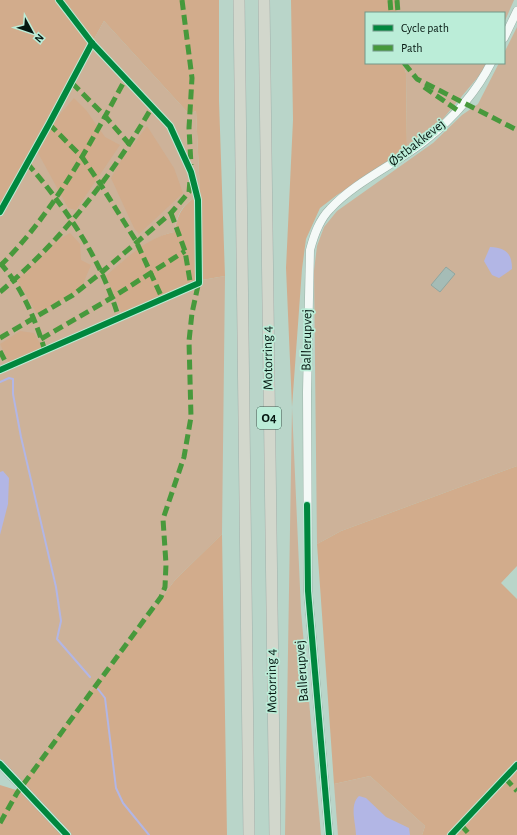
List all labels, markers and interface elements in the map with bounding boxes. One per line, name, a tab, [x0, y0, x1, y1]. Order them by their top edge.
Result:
north arrow	[12, 12, 52, 52]
legend	[365, 12, 505, 64]
text: Cycle path	[401, 22, 449, 35]
text: N	[33, 32, 46, 45]
text: Path	[401, 42, 423, 54]
street label: Østbakkevej	[386, 116, 448, 169]
street label: Ballerupvej	[299, 309, 315, 371]
street label: Motorring 4	[260, 326, 276, 390]
road number: O4	[257, 407, 281, 429]
street label: Ballerupvej	[293, 640, 311, 702]
street label: Motorring 4	[264, 649, 280, 713]

